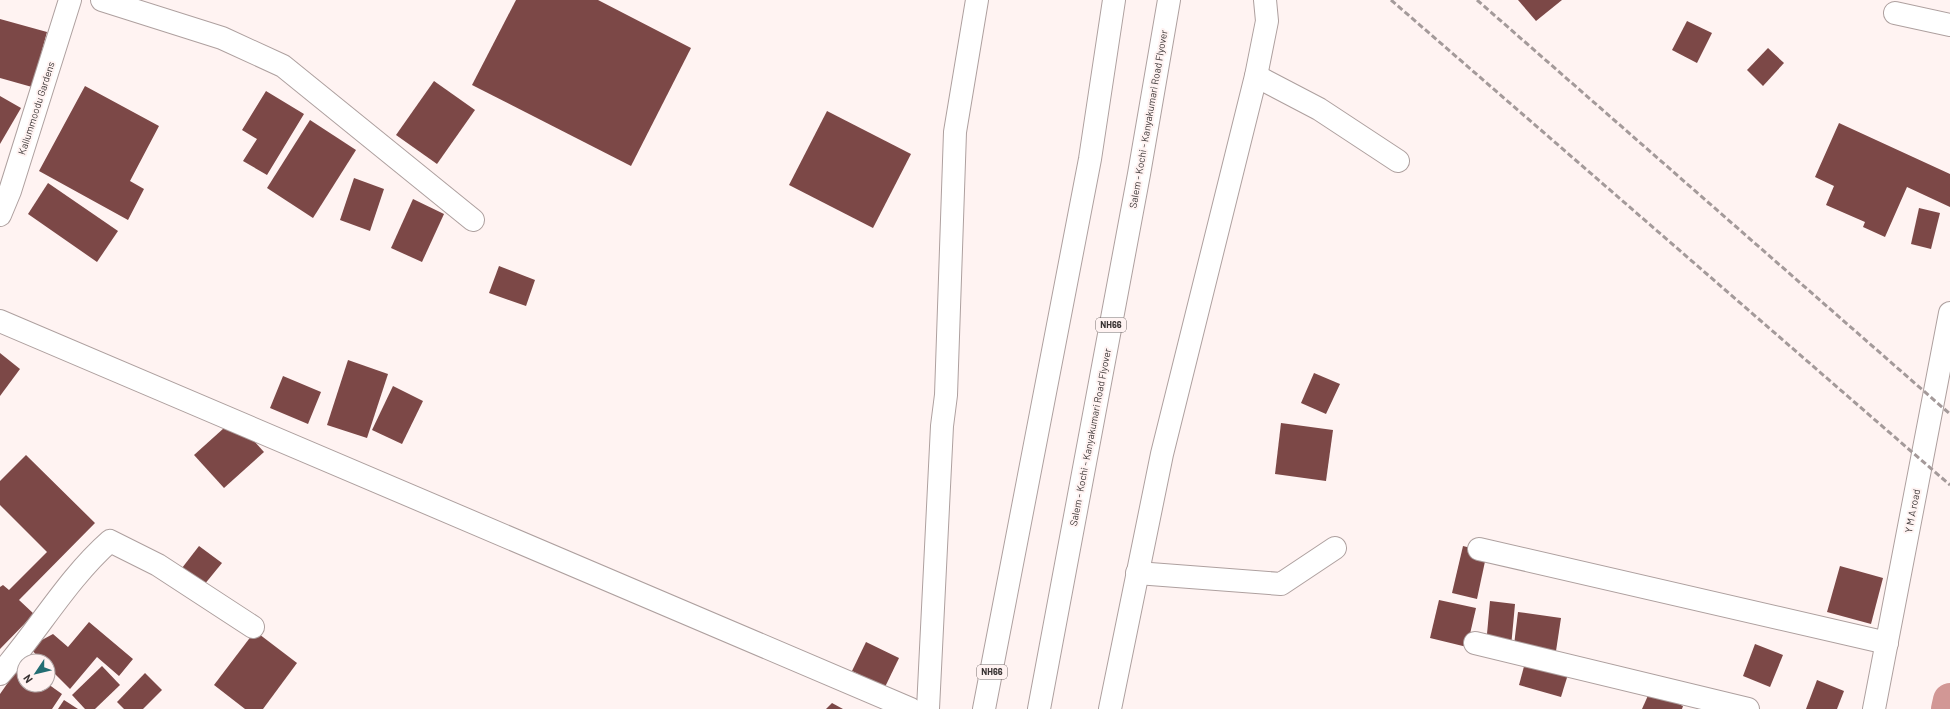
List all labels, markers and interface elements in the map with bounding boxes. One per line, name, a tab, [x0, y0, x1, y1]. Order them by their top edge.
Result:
street label: Salem - Kochi - Kanyakumari Road Flyover	[1126, 29, 1170, 209]
street label: Kallummoodu Gardens	[15, 60, 57, 156]
road number: NH66	[1096, 318, 1126, 332]
street label: Salem - Kochi - Kanyakumari Road Flyover	[1067, 347, 1113, 527]
street label: Y M A road	[1902, 488, 1922, 534]
north arrow	[16, 653, 56, 693]
road number: NH66	[977, 665, 1007, 679]
text: N	[20, 672, 35, 686]

